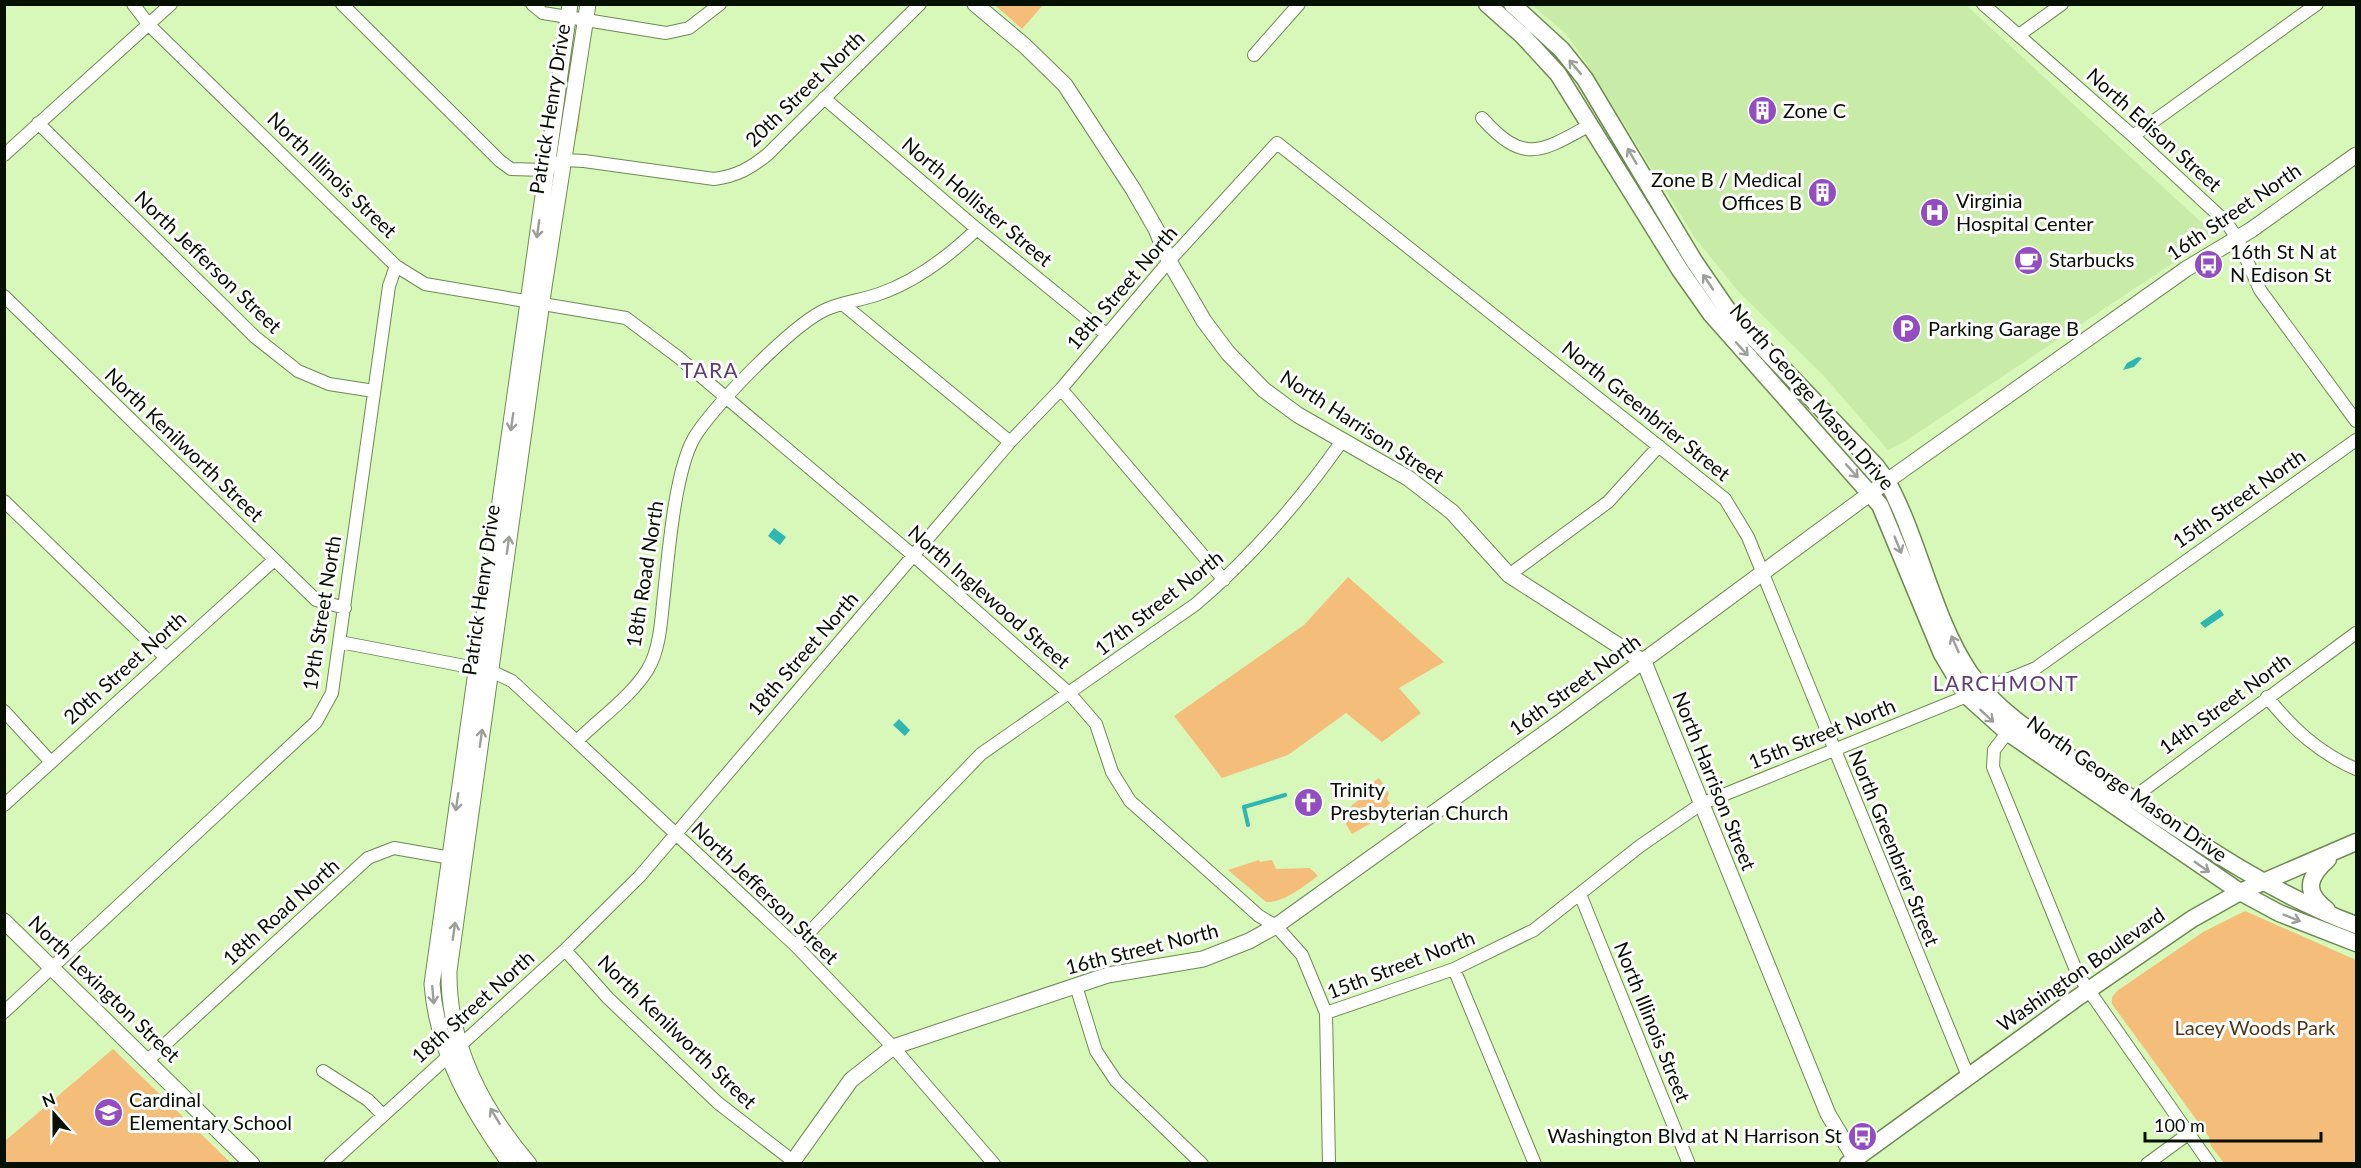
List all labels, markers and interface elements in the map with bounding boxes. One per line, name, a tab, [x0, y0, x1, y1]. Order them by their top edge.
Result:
street label: Patrick Henry Drive	[524, 22, 574, 196]
street label: 20th Street North	[740, 25, 869, 151]
one-way arrow	[1569, 59, 1582, 75]
street label: North Edison Street	[2082, 62, 2227, 196]
building icon: Zone C	[1746, 95, 1778, 127]
place label: Zone C	[1783, 98, 1846, 122]
street label: North Illinois Street	[263, 106, 402, 242]
street label: North Hollister Street	[898, 131, 1058, 271]
one-way arrow	[1625, 148, 1637, 165]
street label: 16th Street North	[2162, 158, 2305, 265]
place label: Zone B / Medical Offices B	[1651, 167, 1802, 214]
building icon: Zone B / Medical Offices B	[1807, 176, 1839, 208]
street label: North Jefferson Street	[130, 185, 287, 338]
place label: Virginia Hospital Center	[1956, 188, 2094, 235]
hospital icon: Virginia Hospital Center	[1919, 196, 1951, 228]
one-way arrow	[533, 218, 544, 238]
street label: 18th Street North	[1061, 220, 1182, 354]
place label: 16th St N at N Edison St	[2230, 239, 2337, 286]
cafe icon: Starbucks	[2012, 244, 2044, 276]
place label: Starbucks	[2049, 247, 2135, 271]
bus stop icon: 16th St N at N Edison St	[2193, 248, 2225, 280]
one-way arrow	[1702, 274, 1714, 291]
street label: North George Mason Drive	[1725, 298, 1900, 494]
parking icon: Parking Garage B	[1891, 313, 1923, 345]
place label: Parking Garage B	[1928, 316, 2079, 340]
street label: North Greenbrier Street	[1558, 335, 1735, 485]
one-way arrow	[1735, 341, 1749, 356]
district label: TARA	[681, 357, 739, 382]
street label: North Kenilworth Street	[100, 362, 269, 526]
street label: North Harrison Street	[1276, 364, 1449, 488]
one-way arrow	[506, 412, 517, 431]
street label: 15th Street North	[2168, 444, 2309, 553]
one-way arrow	[1845, 464, 1859, 479]
street label: 18th Road North	[621, 499, 667, 649]
street label: Patrick Henry Drive	[456, 503, 504, 677]
street label: North Inglewood Street	[904, 519, 1075, 673]
street label: 19th Street North	[297, 534, 345, 692]
one-way arrow	[1893, 535, 1904, 554]
one-way arrow	[503, 536, 514, 556]
street label: 17th Street North	[1089, 545, 1227, 660]
street label: 18th Street North	[742, 586, 863, 720]
street label: 20th Street North	[58, 606, 190, 728]
street label: 16th Street North	[1504, 629, 1645, 740]
one-way arrow	[1948, 635, 1960, 653]
street label: 14th Street North	[2154, 648, 2295, 759]
district label: LARCHMONT	[1933, 670, 2079, 695]
street label: North Harrison Street	[1668, 688, 1762, 873]
street label: 15th Street North	[1745, 693, 1899, 773]
one-way arrow	[1980, 709, 1995, 723]
street label: North George Mason Drive	[2023, 710, 2232, 866]
one-way arrow	[476, 729, 487, 749]
street label: North Greenbrier Street	[1845, 746, 1945, 949]
place label: Trinity Presbyterian Church	[1330, 777, 1508, 824]
church icon: Trinity Presbyterian Church	[1293, 786, 1325, 818]
one-way arrow	[452, 792, 463, 811]
street label: North Jefferson Street	[687, 816, 844, 969]
street label: 18th Road North	[217, 853, 343, 970]
one-way arrow	[2194, 861, 2210, 873]
street label: Washington Boulevard	[1992, 902, 2169, 1036]
street label: North Lexington Street	[24, 910, 185, 1067]
one-way arrow	[2283, 913, 2301, 924]
street label: 16th Street North	[1063, 917, 1221, 979]
one-way arrow	[449, 922, 460, 942]
street label: 15th Street North	[1323, 925, 1478, 1003]
street label: North Illinois Street	[1610, 938, 1696, 1105]
street label: 18th Street North	[406, 945, 538, 1067]
street label: North Kenilworth Street	[593, 949, 762, 1113]
one-way arrow	[428, 985, 439, 1005]
park label: Lacey Woods Park	[2175, 1015, 2336, 1039]
north arrow	[24, 1084, 84, 1144]
place label: Cardinal Elementary School	[129, 1087, 292, 1134]
text: N	[39, 1088, 58, 1111]
school or university icon: Cardinal Elementary School	[92, 1096, 124, 1128]
scale bar	[2145, 1105, 2320, 1143]
one-way arrow	[488, 1108, 500, 1125]
text: 100 m	[2154, 1114, 2205, 1136]
bus stop icon: Washington Blvd at N Harrison St	[1847, 1120, 1879, 1152]
place label: Washington Blvd at N Harrison St	[1547, 1123, 1842, 1147]

